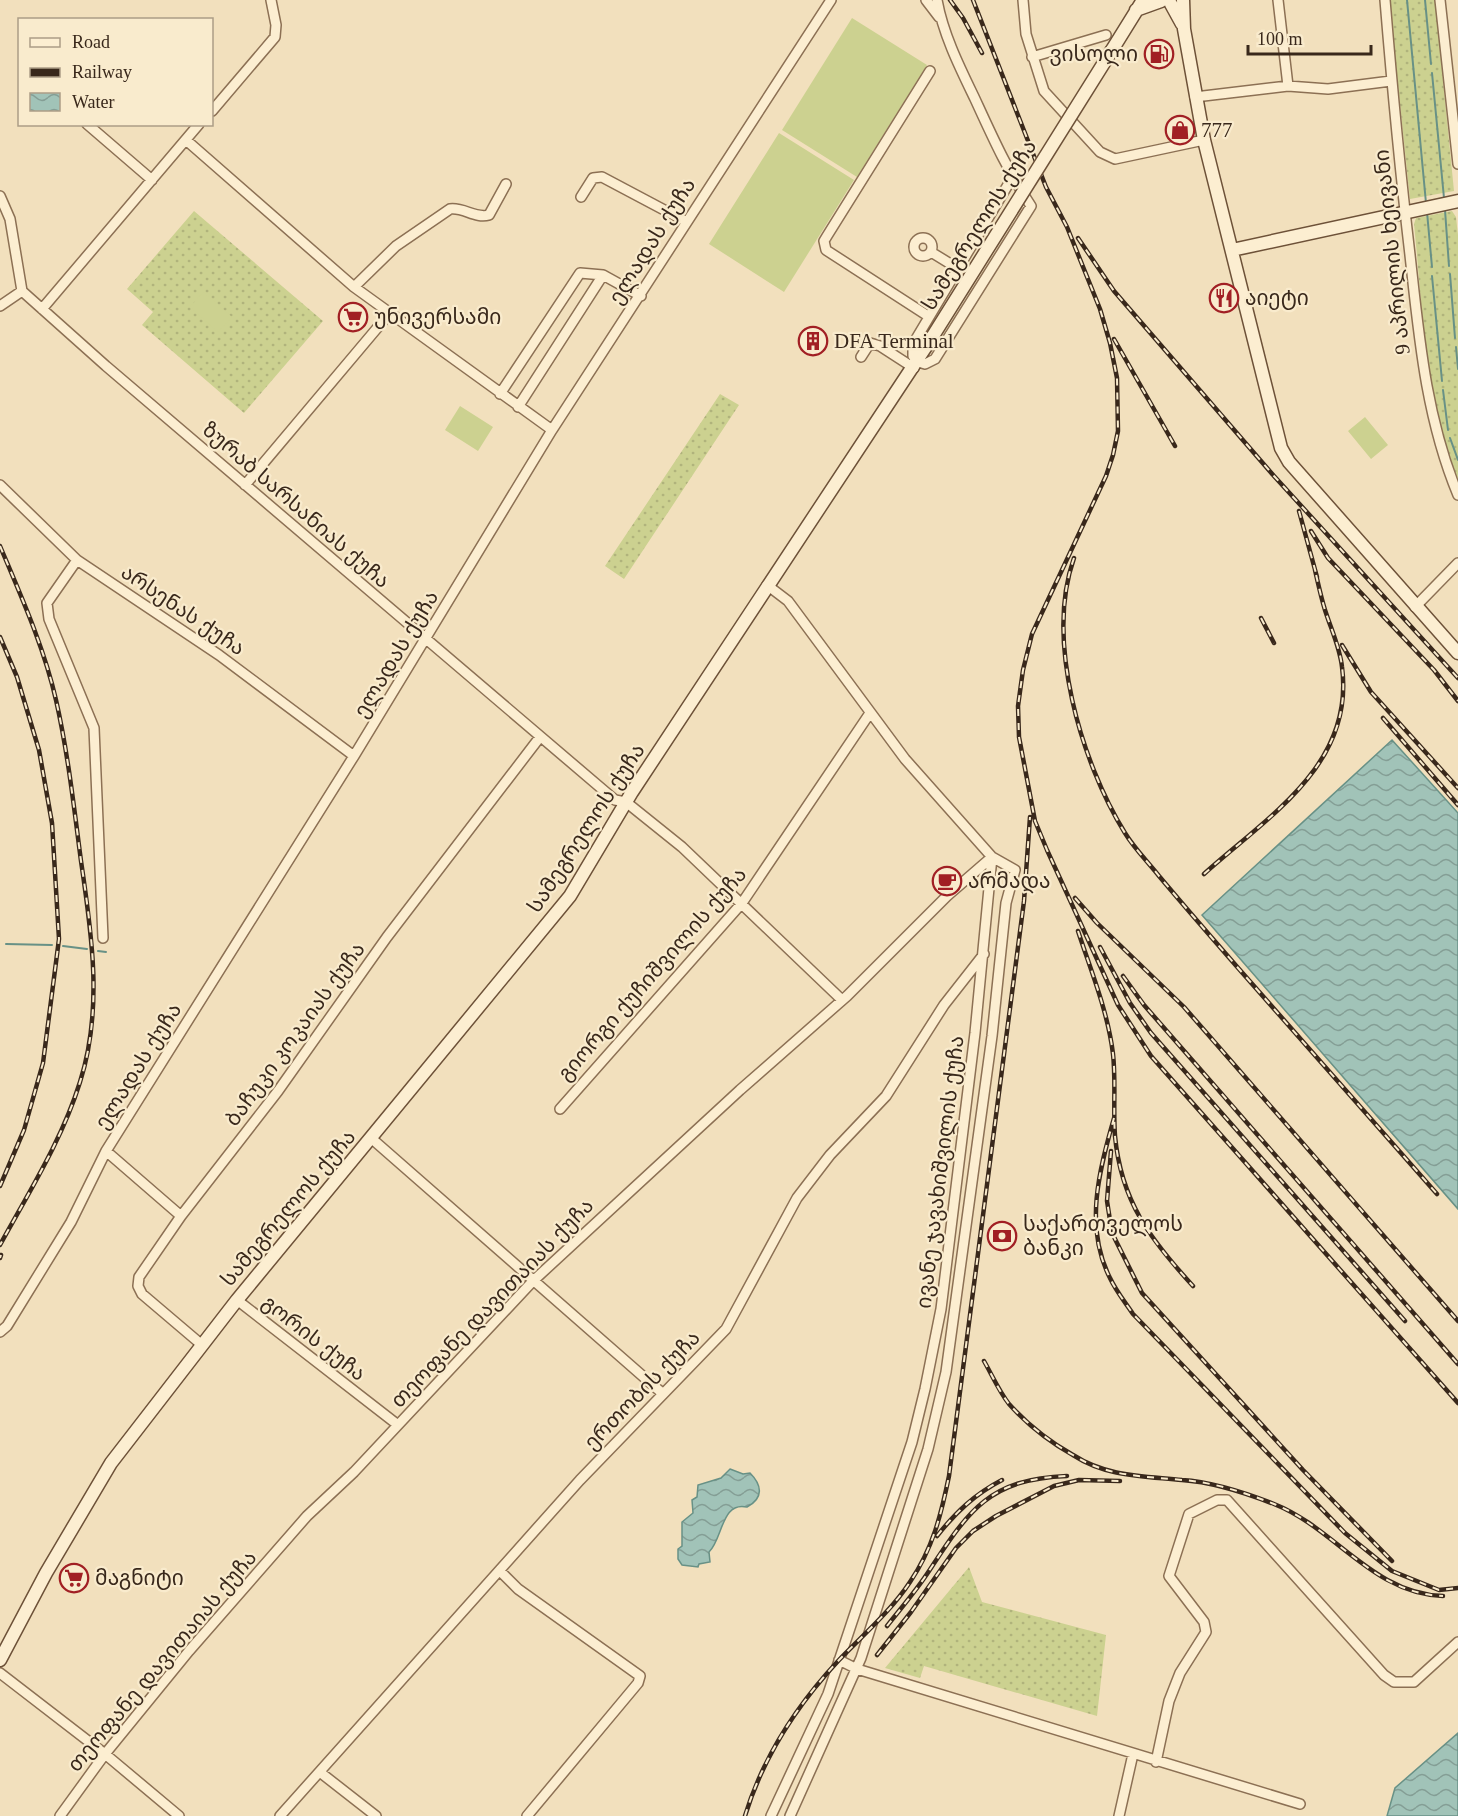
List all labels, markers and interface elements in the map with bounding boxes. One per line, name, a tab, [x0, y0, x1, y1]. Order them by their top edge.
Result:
legend	[18, 18, 213, 126]
scale bar	[1248, 18, 1371, 56]
text: 100 m	[1257, 29, 1303, 49]
text: Road	[72, 32, 110, 52]
fuel station icon: ვისოლი	[1143, 38, 1175, 70]
place label: ვისოლი	[1049, 42, 1138, 67]
text: Railway	[72, 62, 132, 82]
text: Water	[72, 92, 115, 112]
shop icon: 777	[1164, 114, 1196, 146]
place label: 777	[1201, 118, 1233, 142]
street label: სამეგრელოს ქუჩა	[917, 135, 1042, 315]
street label: 9 აპრილის ხეივანი	[1369, 148, 1416, 356]
street label: ელადას ქუჩა	[604, 174, 701, 309]
restaurant icon: აიეტი	[1208, 282, 1240, 314]
place label: აიეტი	[1245, 286, 1309, 310]
supermarket icon: უნივერსამი	[337, 301, 369, 333]
place label: უნივერსამი	[374, 305, 501, 329]
building icon: DFA Terminal	[797, 325, 829, 357]
place label: DFA Terminal	[834, 329, 954, 353]
street label: ზურაბ სარსანიას ქუჩა	[197, 417, 395, 593]
street label: არსენას ქუჩა	[117, 560, 249, 660]
street label: ელადას ქუჩა	[349, 586, 444, 722]
street label: სამეგრელოს ქუჩა	[522, 739, 650, 918]
street label: გიორგი ქუჩიშვილის ქუჩა	[553, 862, 752, 1086]
cafe icon: არმადა	[931, 865, 963, 897]
place label: არმადა	[968, 869, 1051, 894]
street label: ბაჩუკი კოკაიას ქუჩა	[220, 937, 370, 1131]
street label: ელადას ქუჩა	[90, 999, 187, 1134]
street label: ივანე ჯავახიშვილის ქუჩა	[911, 1034, 970, 1310]
street label: სამეგრელოს ქუჩა	[216, 1125, 361, 1292]
street label: თეოფანე დავითაიას ქუჩა	[386, 1194, 599, 1413]
place label: საქართველოს ბანკი	[1023, 1212, 1183, 1260]
bank icon: საქართველოს ბანკი	[986, 1220, 1018, 1252]
street label: გორის ქუჩა	[257, 1290, 371, 1386]
street label: ერთობის ქუჩა	[579, 1325, 705, 1455]
street label: თეოფანე დავითაიას ქუჩა	[62, 1546, 262, 1777]
supermarket icon: მაგნიტი	[58, 1562, 90, 1594]
place label: მაგნიტი	[95, 1566, 184, 1590]

